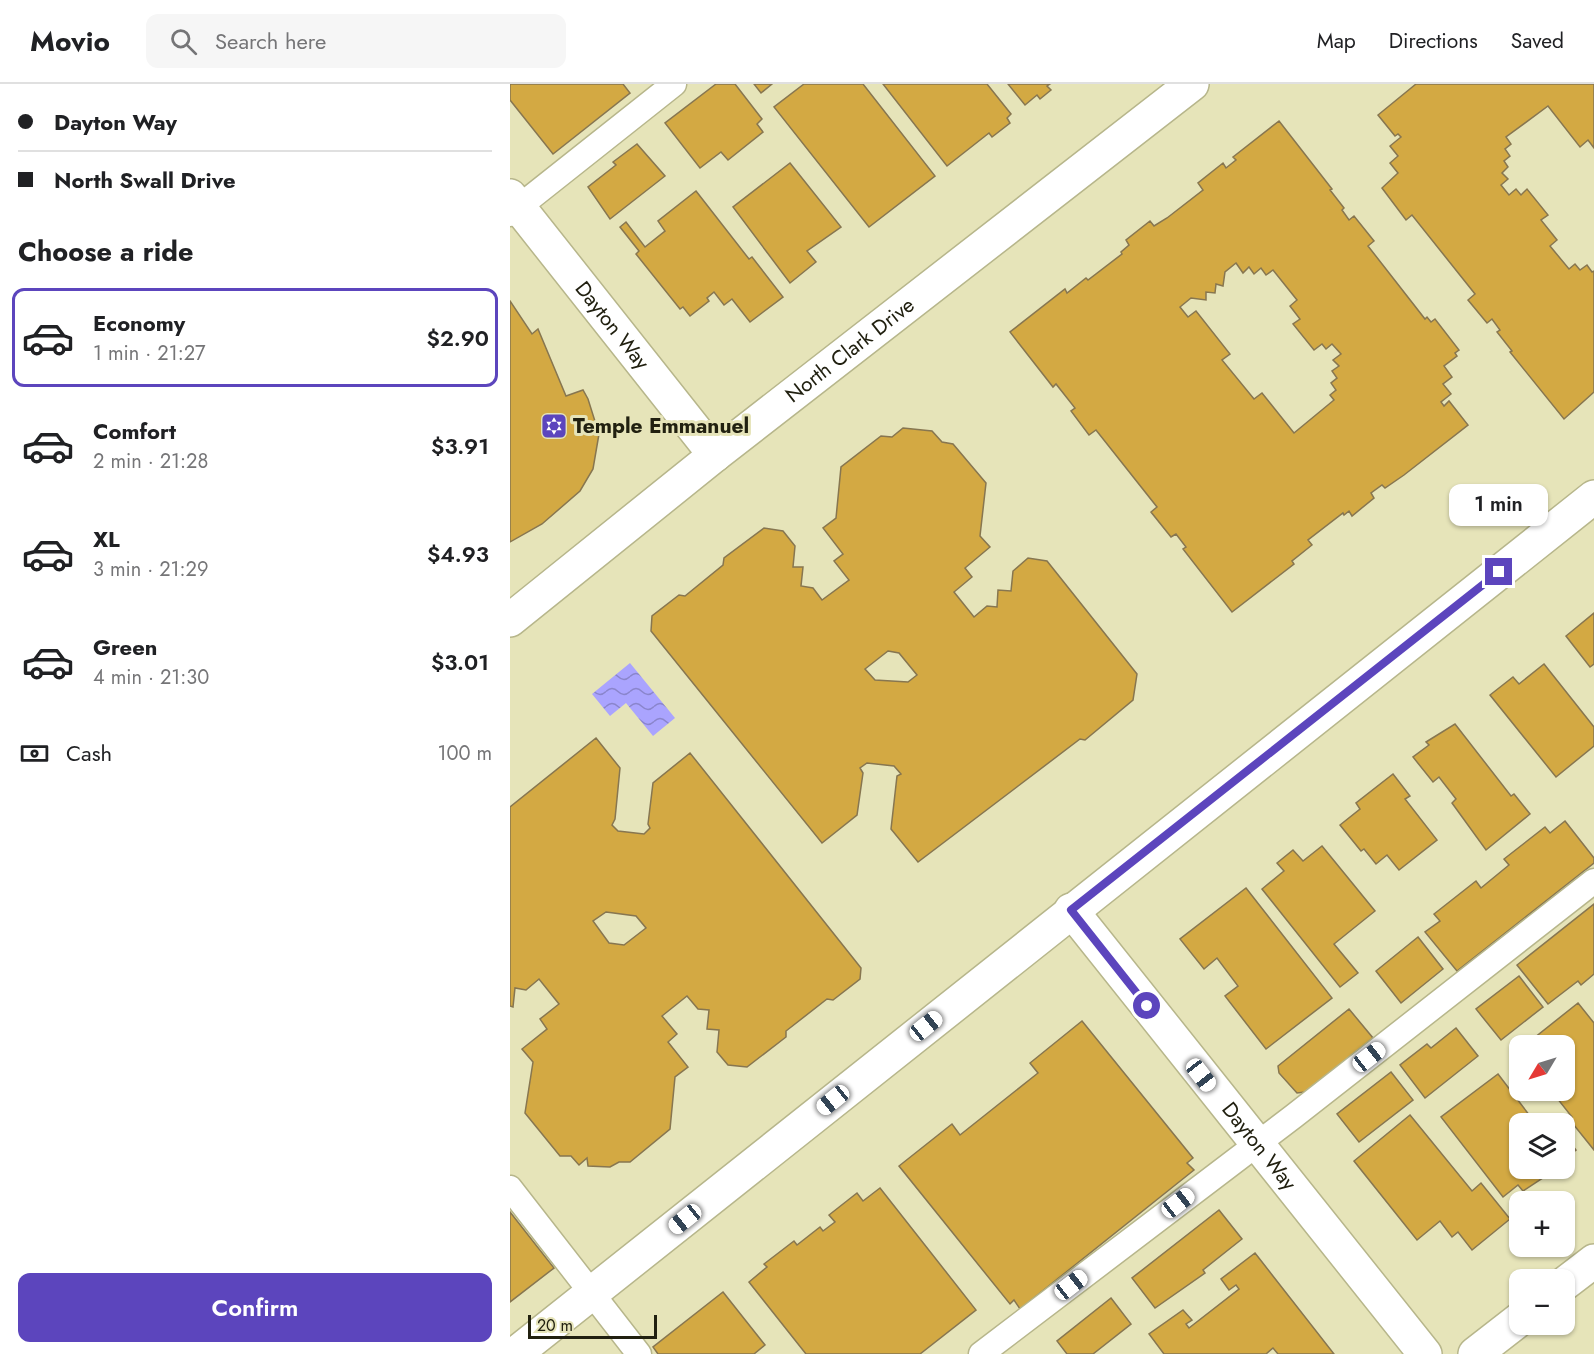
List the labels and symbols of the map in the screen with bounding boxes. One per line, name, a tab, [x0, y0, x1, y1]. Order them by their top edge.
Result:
street label: Dayton Way	[568, 275, 657, 377]
street label: North Clark Drive	[779, 290, 921, 410]
synagogue icon: Temple Emmanuel	[539, 411, 569, 441]
place label: Temple Emmanuel	[573, 411, 749, 441]
callout: 1 min	[1450, 485, 1548, 527]
route end	[1485, 558, 1512, 585]
route start	[1133, 992, 1160, 1019]
car	[906, 1008, 946, 1044]
north arrow	[1509, 1035, 1575, 1101]
car	[1349, 1039, 1389, 1075]
car	[1183, 1055, 1219, 1095]
car	[813, 1082, 853, 1118]
street label: Dayton Way	[1215, 1096, 1304, 1197]
car	[1158, 1185, 1198, 1221]
car	[665, 1201, 705, 1237]
car	[1051, 1267, 1091, 1303]
scale bar	[528, 1312, 657, 1340]

